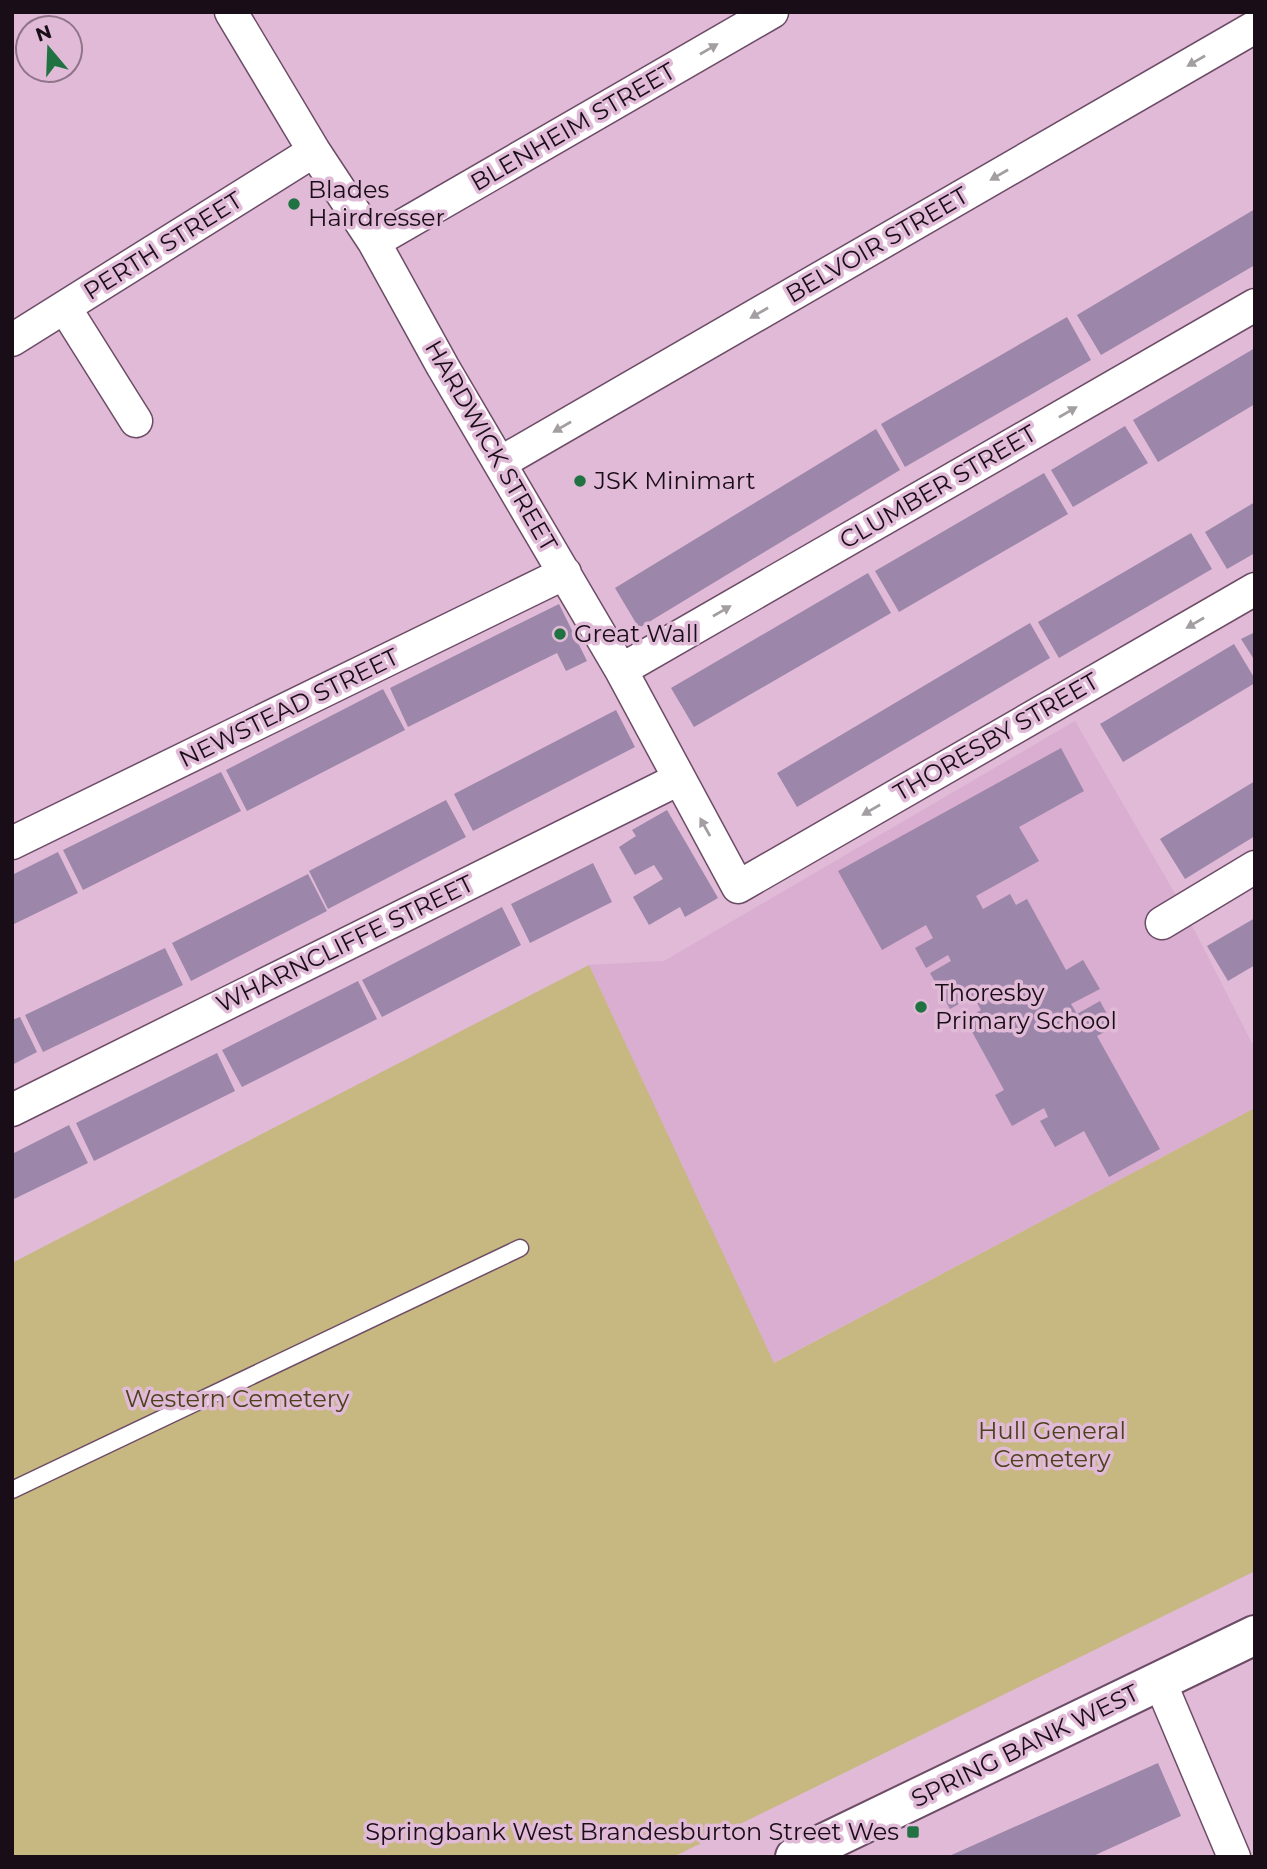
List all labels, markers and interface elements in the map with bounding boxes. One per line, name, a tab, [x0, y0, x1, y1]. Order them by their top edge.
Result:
north arrow	[14, 14, 84, 84]
text: N	[33, 20, 55, 47]
one-way arrow	[699, 43, 718, 55]
one-way arrow	[1186, 55, 1205, 67]
street label: BLENHEIM STREET	[465, 56, 680, 197]
one-way arrow	[989, 168, 1008, 181]
place label: Blades Hairdresser	[308, 175, 445, 232]
street label: BELVOIR STREET	[780, 180, 973, 309]
street label: PERTH STREET	[78, 185, 247, 306]
marker: Blades Hairdresser	[286, 196, 302, 212]
one-way arrow	[750, 307, 769, 319]
street label: HARDWICK STREET	[419, 335, 564, 557]
one-way arrow	[1058, 406, 1078, 418]
street label: CLUMBER STREET	[834, 418, 1041, 555]
one-way arrow	[553, 421, 572, 433]
place label: JSK Minimart	[593, 466, 756, 495]
marker: JSK Minimart	[572, 473, 588, 489]
one-way arrow	[713, 605, 732, 617]
one-way arrow	[1186, 617, 1205, 629]
place label: Great Wall	[574, 619, 699, 648]
marker: Great Wall	[552, 626, 568, 642]
street label: NEWSTEAD STREET	[174, 642, 404, 773]
street label: THORESBY STREET	[888, 666, 1104, 807]
one-way arrow	[862, 804, 881, 816]
one-way arrow	[700, 817, 712, 837]
street label: WHARNCLIFFE STREET	[211, 868, 478, 1019]
place label: Thoresby Primary School	[935, 978, 1117, 1035]
marker: Thoresby Primary School	[913, 999, 929, 1015]
park label: Western Cemetery	[125, 1384, 349, 1413]
park label: Hull General Cemetery	[978, 1416, 1126, 1473]
street label: SPRING BANK WEST	[906, 1678, 1143, 1813]
place label: Springbank West Brandesburton Street Wes	[365, 1817, 899, 1846]
marker: Springbank West Brandesburton Street Wes	[905, 1824, 921, 1840]

